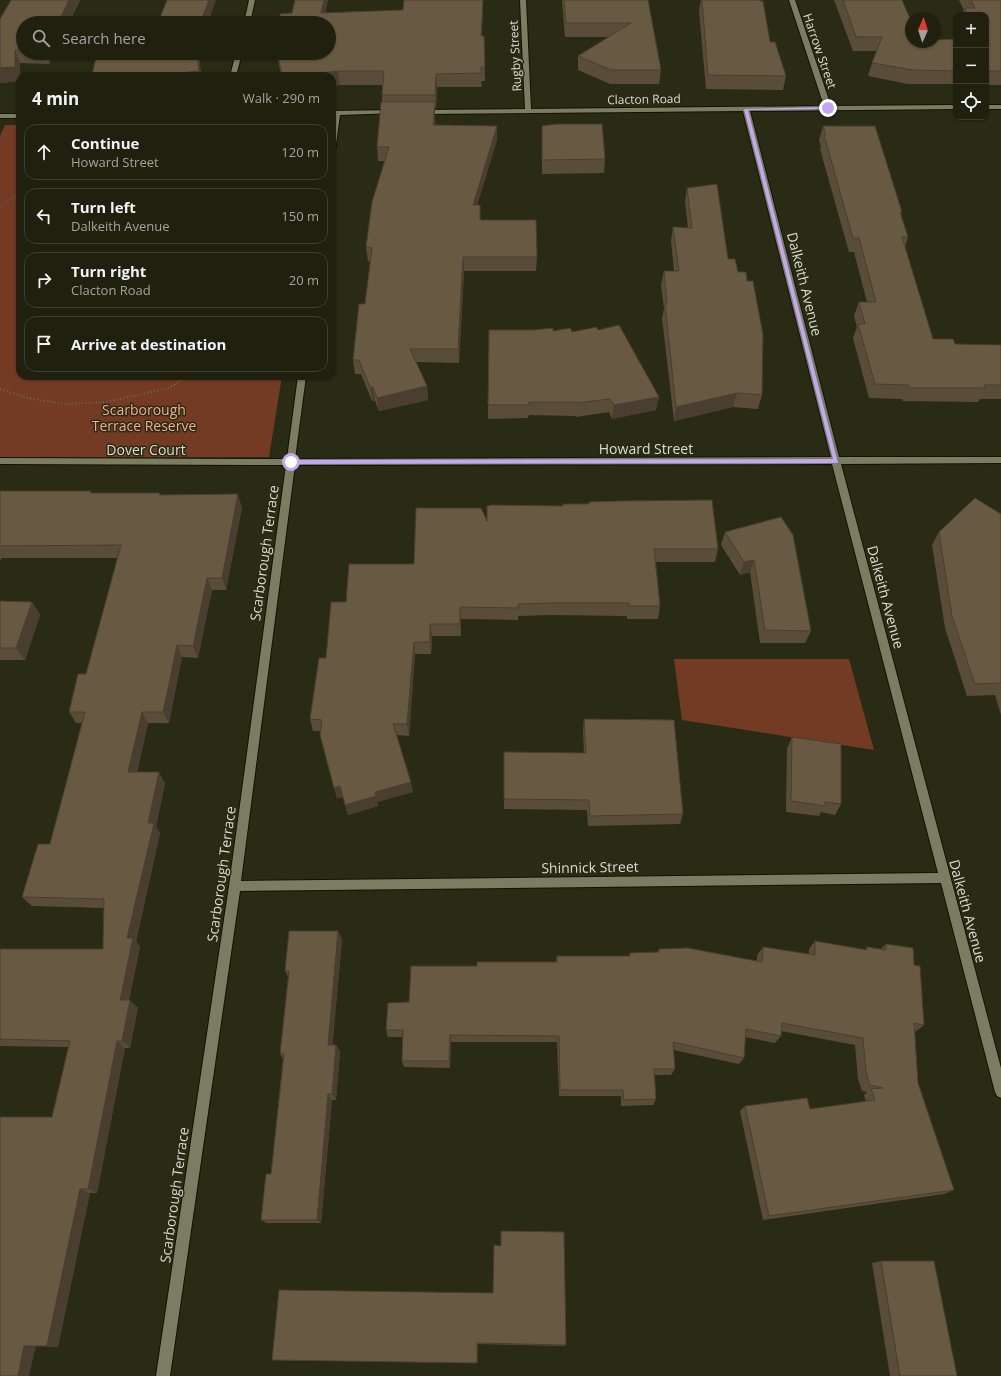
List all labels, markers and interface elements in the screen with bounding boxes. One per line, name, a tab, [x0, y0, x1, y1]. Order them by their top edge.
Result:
street label: Harrow Street	[799, 11, 841, 91]
north arrow	[905, 12, 941, 48]
map controls	[953, 12, 989, 120]
button: +	[953, 12, 989, 48]
search box	[16, 16, 336, 60]
street label: Rugby Street	[505, 20, 525, 92]
icon: search	[30, 27, 52, 49]
text: Search here	[62, 28, 146, 48]
button: −	[953, 48, 989, 84]
button: locate	[953, 84, 989, 120]
text: 4 min	[32, 87, 79, 110]
text: Walk · 290 m	[243, 89, 320, 107]
street label: Clacton Road	[607, 90, 681, 108]
route end	[819, 99, 837, 117]
text: Continue	[71, 133, 139, 153]
icon: ahead	[33, 141, 55, 163]
text: 120 m	[281, 143, 319, 161]
text: Howard Street	[71, 153, 159, 171]
text: Turn left	[71, 197, 136, 217]
icon: left	[33, 205, 55, 227]
text: 150 m	[281, 207, 319, 225]
text: Dalkeith Avenue	[71, 217, 170, 235]
street label: Dalkeith Avenue	[783, 230, 827, 338]
text: Turn right	[71, 261, 146, 281]
icon: right	[33, 269, 55, 291]
text: 20 m	[289, 271, 319, 289]
text: Clacton Road	[71, 281, 151, 299]
icon: arrive	[33, 333, 55, 355]
text: Arrive at destination	[71, 334, 226, 354]
park label: Scarborough Terrace Reserve	[92, 400, 196, 435]
street label: Howard Street	[599, 439, 693, 458]
street label: Dover Court	[106, 440, 186, 459]
route start	[282, 453, 300, 471]
street label: Scarborough Terrace	[245, 484, 283, 622]
street label: Dalkeith Avenue	[863, 543, 909, 651]
street label: Scarborough Terrace	[202, 805, 240, 943]
street label: Shinnick Street	[541, 857, 639, 877]
street label: Dalkeith Avenue	[945, 857, 991, 965]
street label: Scarborough Terrace	[155, 1126, 193, 1264]

